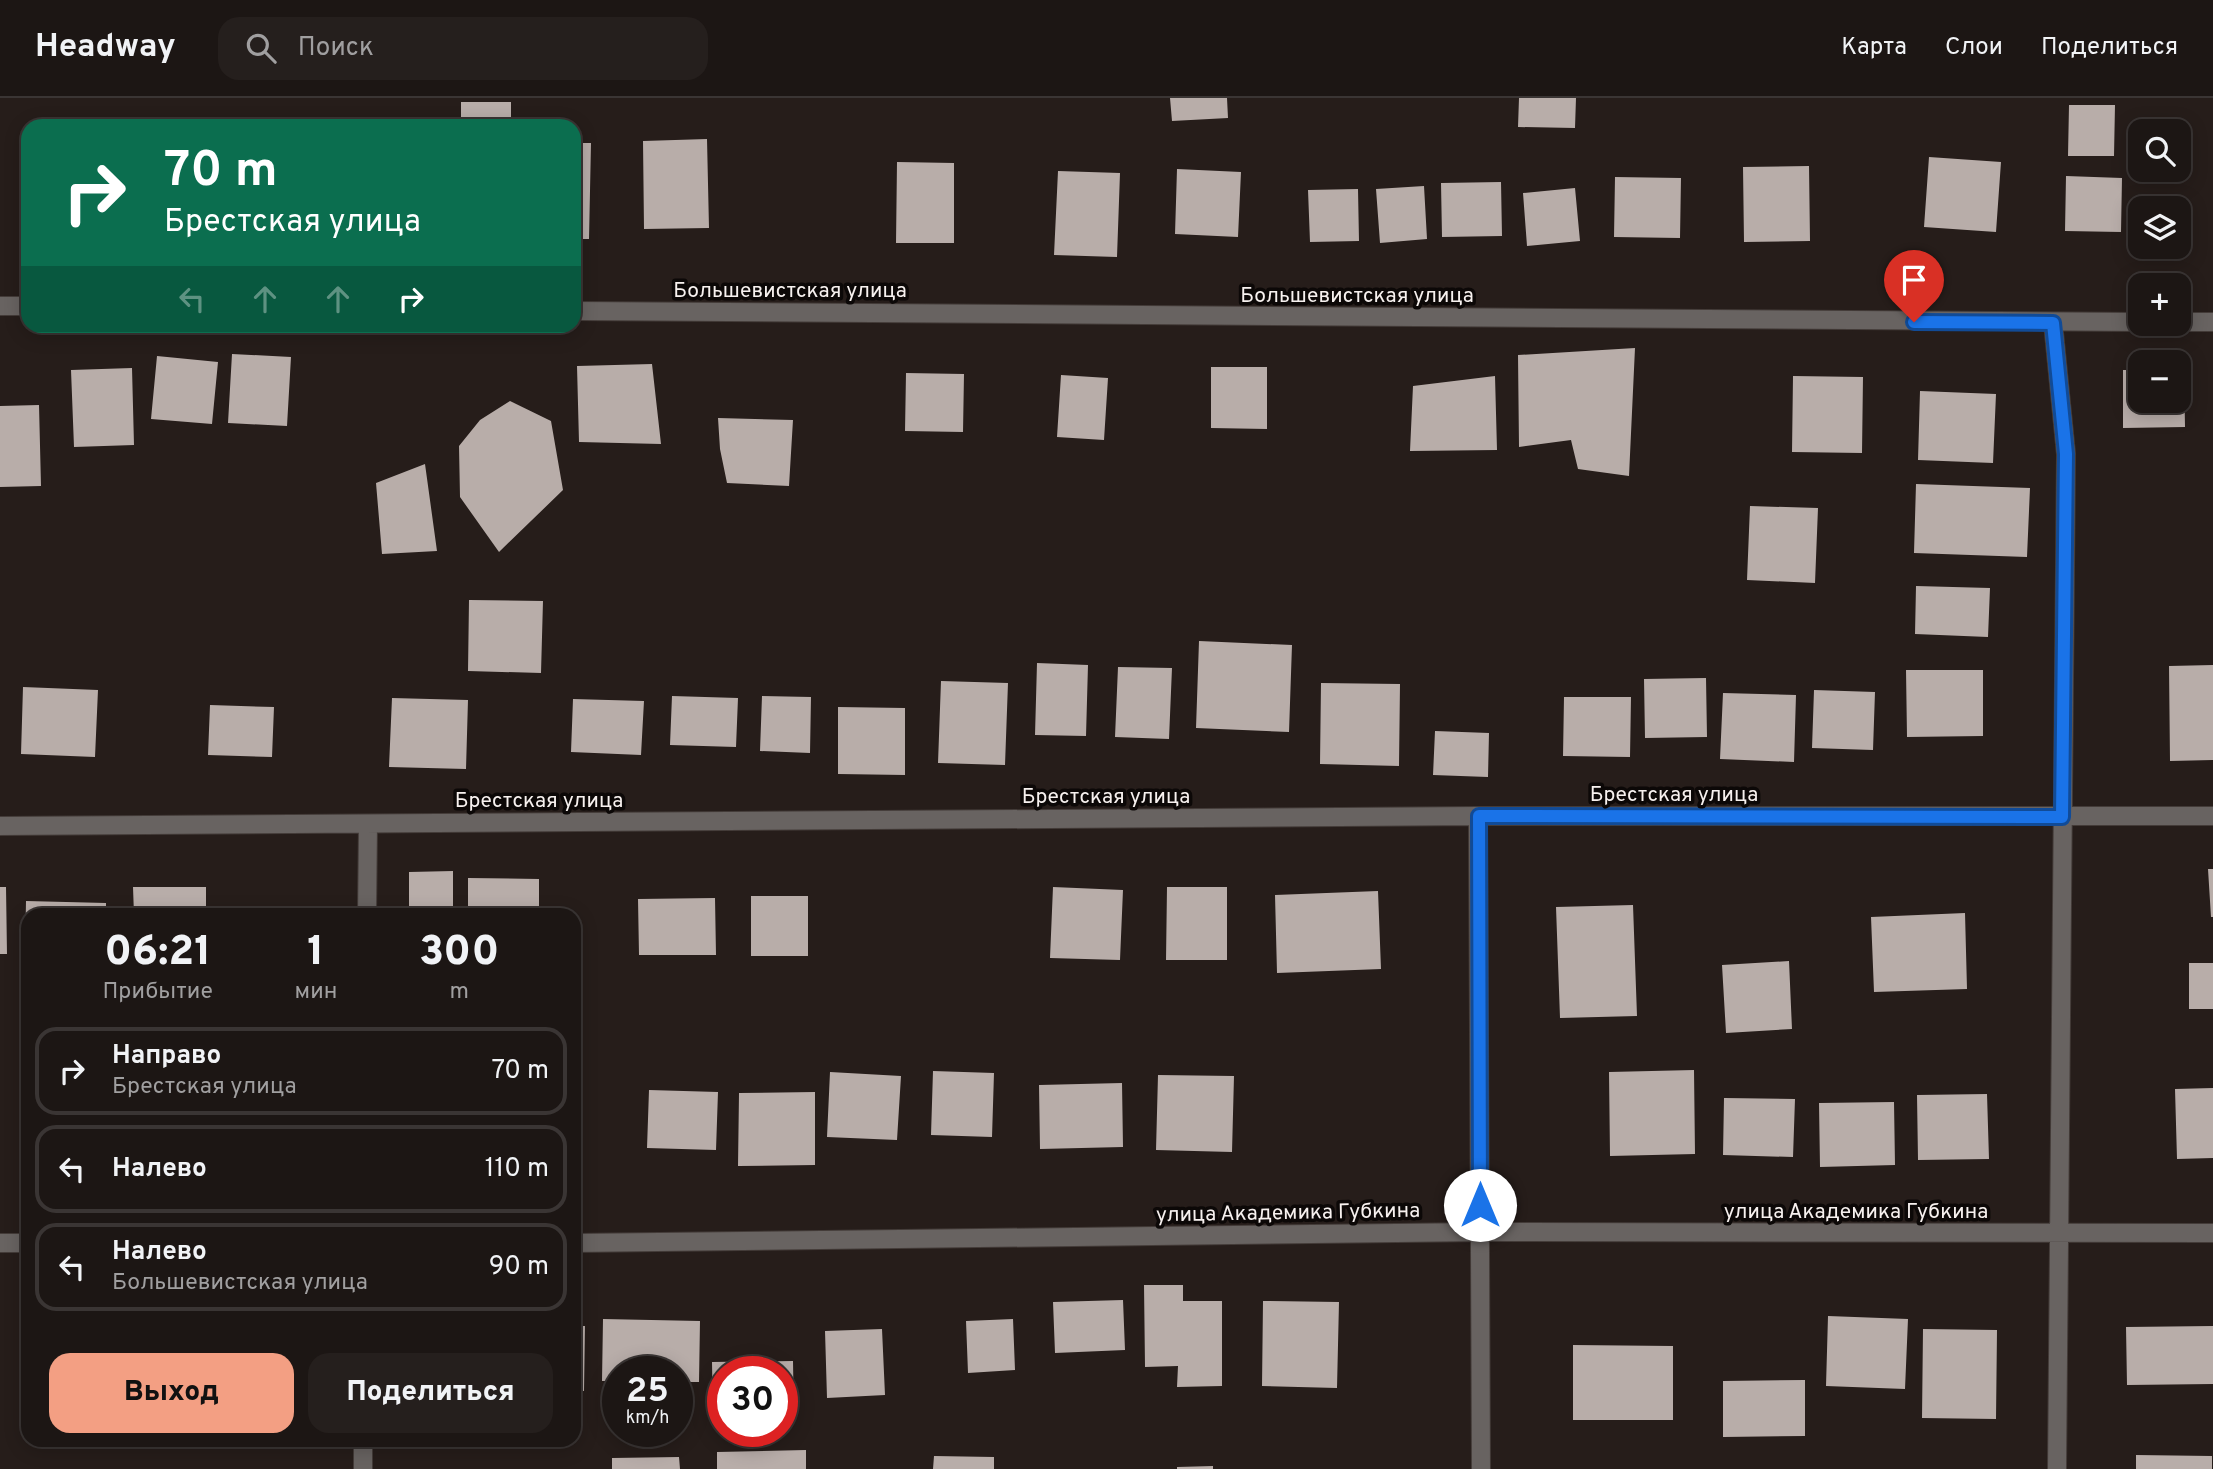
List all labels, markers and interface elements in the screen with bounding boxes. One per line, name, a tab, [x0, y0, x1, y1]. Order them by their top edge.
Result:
search box	[218, 17, 708, 80]
text: Headway	[35, 27, 176, 69]
icon: search	[242, 29, 280, 67]
text: Поиск	[298, 32, 374, 65]
text: Карта	[1841, 33, 1907, 63]
text: Слои	[1945, 33, 2003, 63]
text: Поделиться	[2041, 33, 2178, 63]
map controls	[2128, 119, 2191, 413]
button: search	[2128, 119, 2191, 182]
text: 70 m	[164, 142, 278, 204]
icon: right	[49, 147, 140, 238]
button: layers	[2128, 196, 2191, 259]
text: Брестская улица	[164, 203, 421, 243]
pin	[1884, 250, 1944, 322]
icon: arrive	[1895, 261, 1933, 299]
button: +	[2128, 273, 2191, 336]
street label: Большевистская улица	[673, 278, 907, 305]
icon: left	[173, 280, 211, 318]
icon: ahead	[246, 280, 284, 318]
icon: ahead	[319, 280, 357, 318]
icon: right	[392, 280, 430, 318]
street label: Большевистская улица	[1240, 283, 1474, 310]
button: −	[2128, 350, 2191, 413]
street label: Брестская улица	[1590, 782, 1758, 809]
street label: Брестская улица	[1022, 784, 1190, 811]
street label: Брестская улица	[455, 788, 623, 815]
text: 06:21	[104, 927, 211, 980]
text: 1	[307, 927, 325, 980]
text: 300	[419, 927, 499, 980]
text: Прибытие	[103, 978, 213, 1007]
text: мин	[294, 978, 337, 1007]
text: m	[449, 978, 469, 1007]
text: Направо	[112, 1040, 221, 1073]
icon: right	[53, 1052, 91, 1090]
text: 70 m	[491, 1055, 549, 1088]
text: Брестская улица	[112, 1073, 297, 1102]
icon: left	[53, 1150, 91, 1188]
text: Налево	[112, 1153, 207, 1186]
text: 110 m	[485, 1153, 549, 1186]
position arrow	[1443, 1168, 1517, 1242]
street label: улица Академика Губкина	[1156, 1198, 1420, 1229]
street label: улица Академика Губкина	[1724, 1199, 1988, 1226]
text: Налево	[112, 1236, 207, 1269]
icon: left	[53, 1248, 91, 1286]
text: 90 m	[489, 1251, 549, 1284]
text: Большевистская улица	[112, 1269, 368, 1298]
button: Выход	[49, 1353, 294, 1433]
button: Поделиться	[308, 1353, 553, 1433]
speed limit sign: 30	[707, 1356, 798, 1447]
text: 25	[626, 1370, 669, 1414]
text: km/h	[626, 1407, 669, 1430]

